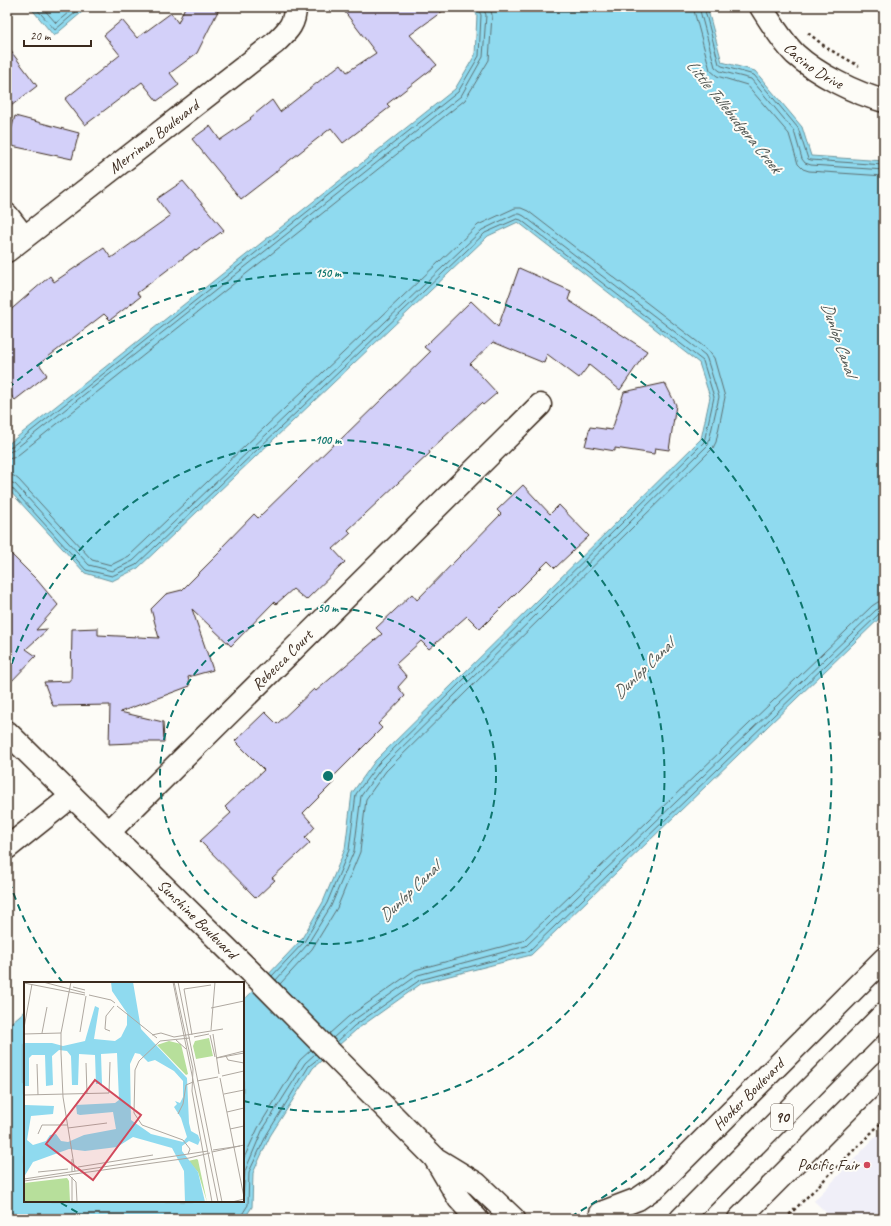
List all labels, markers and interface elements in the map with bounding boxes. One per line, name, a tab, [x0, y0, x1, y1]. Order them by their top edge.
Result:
scale bar	[24, 22, 91, 48]
text: 20 m	[30, 28, 52, 44]
street label: Casino Drive	[779, 38, 848, 94]
water label: Little Tallebudgera Creek	[682, 55, 788, 179]
street label: Merrimac Boulevard	[105, 94, 205, 178]
text: 150 m	[315, 265, 342, 281]
water label: Dunlop Canal	[817, 300, 863, 384]
text: 100 m	[315, 432, 342, 448]
text: 50 m	[318, 600, 339, 616]
street label: Rebecca Court	[248, 625, 318, 695]
water label: Dunlop Canal	[608, 631, 682, 703]
centre of rings	[321, 769, 335, 783]
water label: Dunlop Canal	[374, 854, 448, 926]
street label: Sunshine Boulevard	[153, 875, 244, 965]
inset map	[24, 982, 244, 1202]
street label: Hooker Boulevard	[709, 1053, 790, 1134]
road number: 90	[771, 1104, 793, 1130]
place label: Pacific Fair	[798, 1155, 860, 1175]
marker: Pacific Fair	[862, 1160, 872, 1170]

